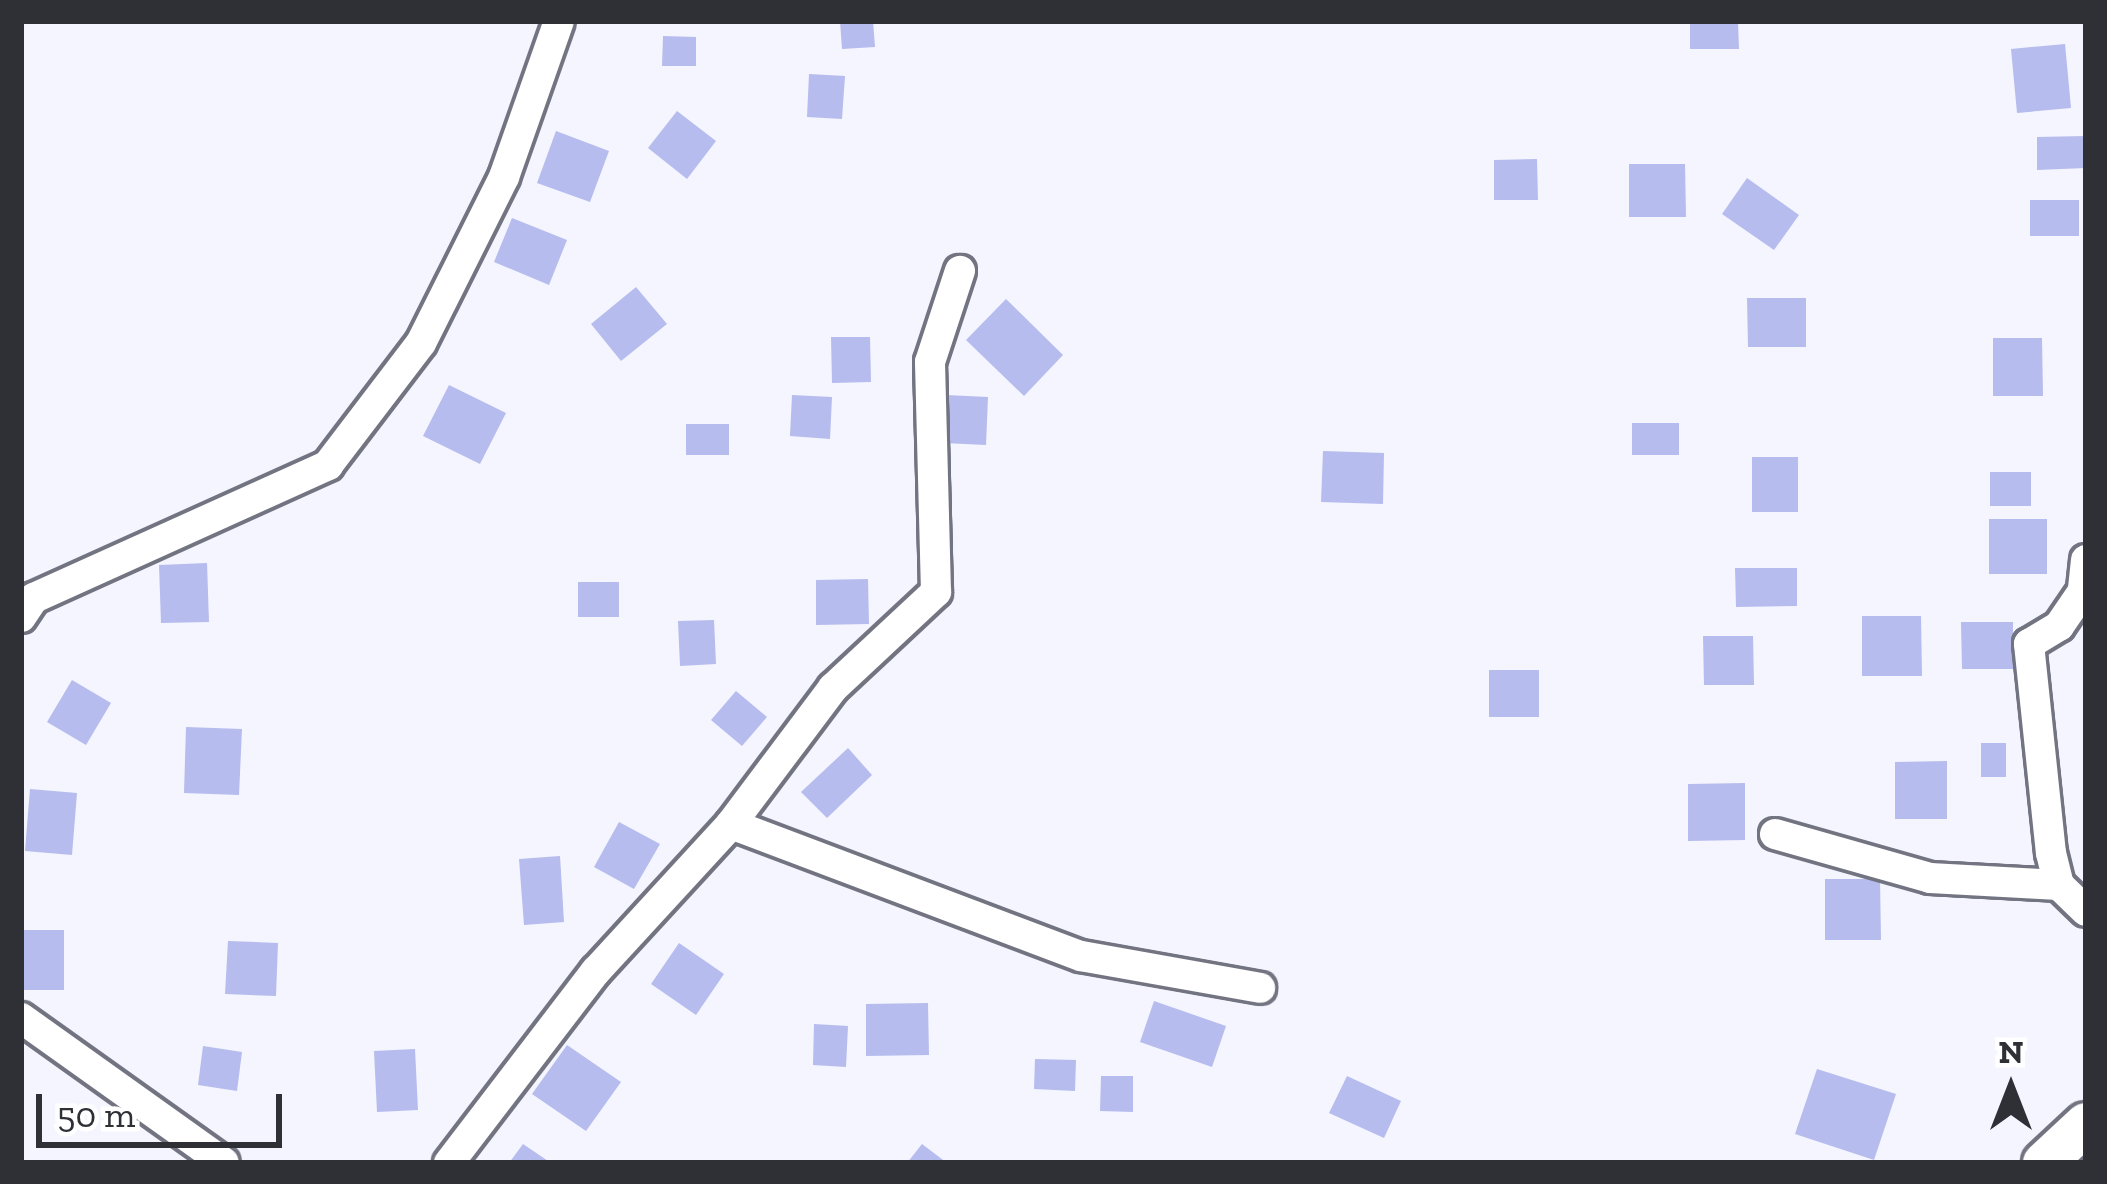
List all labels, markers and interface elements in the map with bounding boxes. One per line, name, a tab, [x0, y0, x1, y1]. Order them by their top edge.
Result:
north arrow	[1951, 1028, 2071, 1148]
text: N	[1998, 1032, 2024, 1071]
scale bar	[42, 1070, 288, 1144]
text: 50 m	[57, 1093, 135, 1136]

